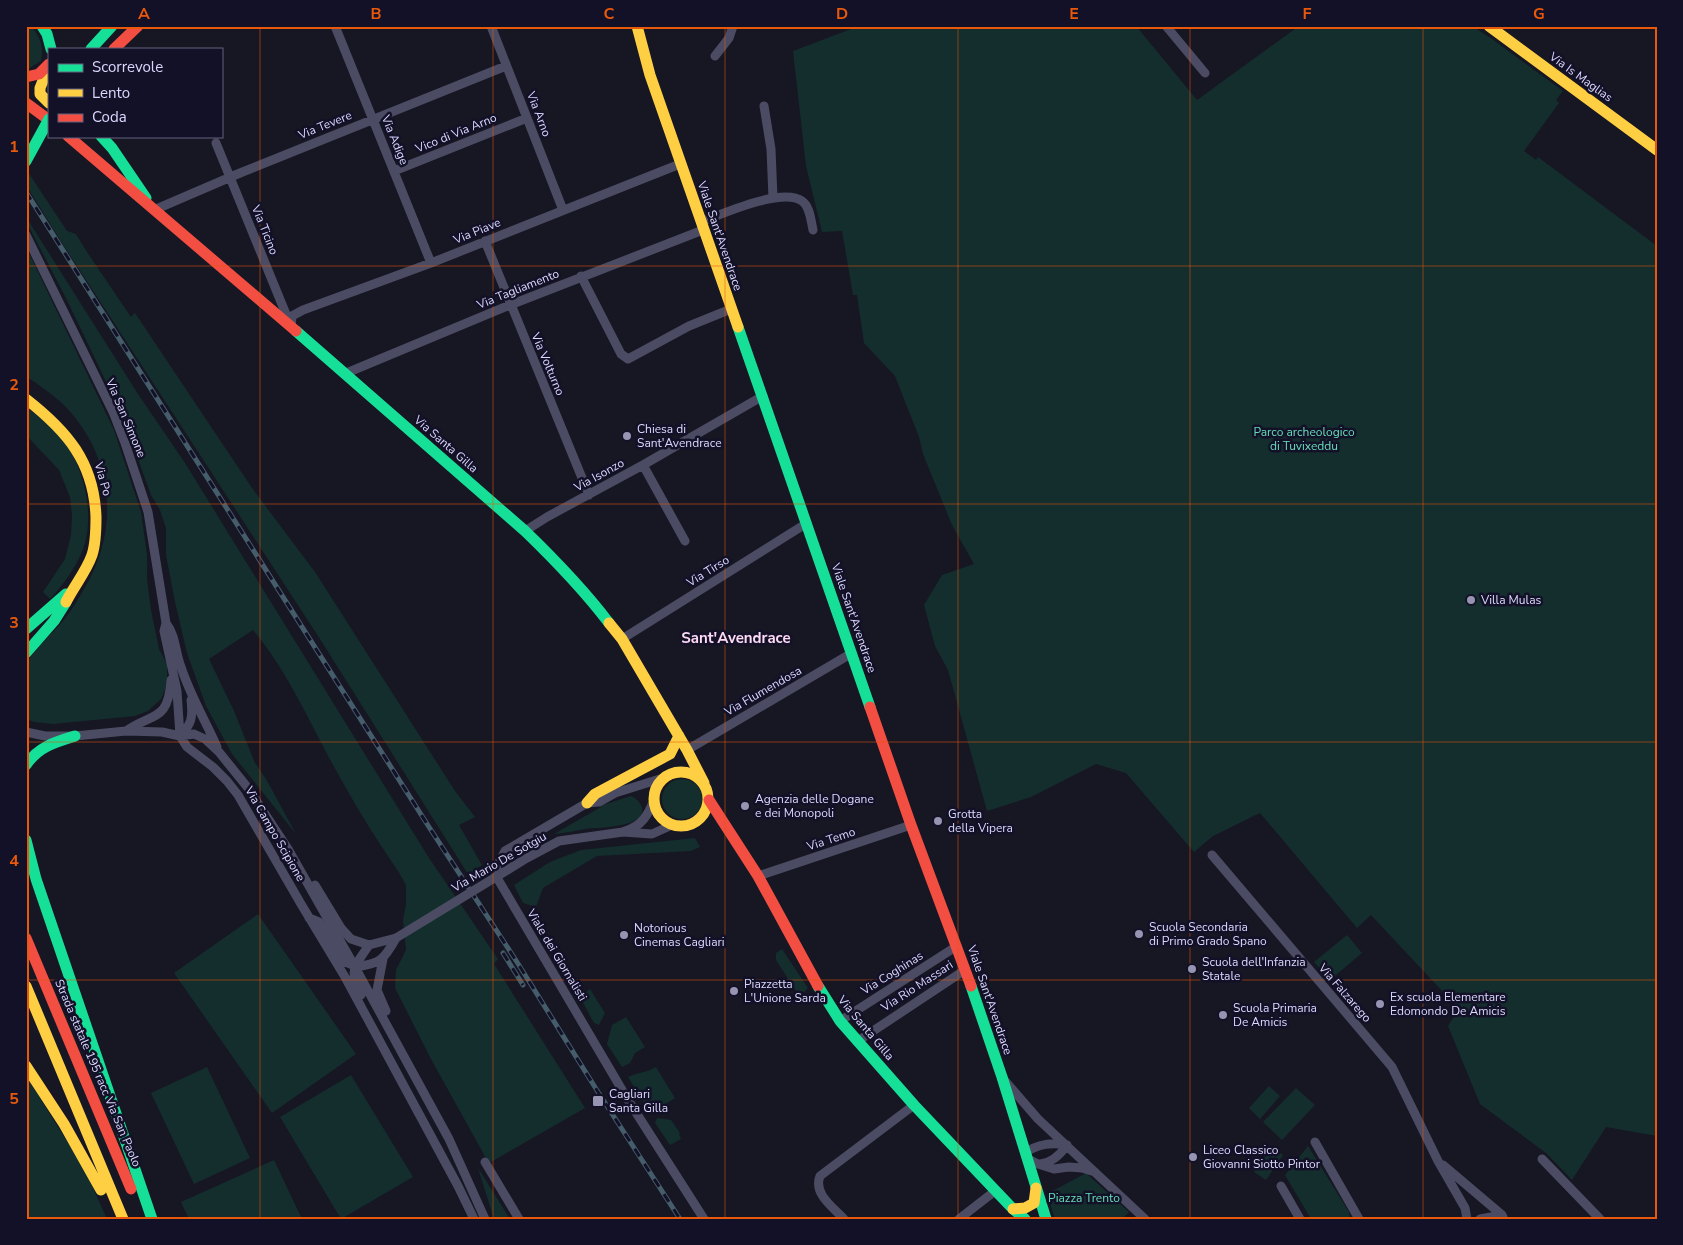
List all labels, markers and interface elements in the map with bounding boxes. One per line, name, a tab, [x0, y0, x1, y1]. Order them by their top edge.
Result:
text: A	[138, 3, 150, 25]
text: B	[370, 3, 382, 25]
text: C	[604, 3, 615, 25]
text: D	[836, 3, 848, 25]
text: E	[1069, 3, 1079, 25]
text: F	[1303, 3, 1312, 25]
text: G	[1533, 3, 1545, 25]
legend	[48, 48, 222, 138]
street label: Via Is Maglias	[1545, 48, 1616, 106]
text: Scorrevole	[92, 57, 163, 77]
text: Lento	[92, 83, 130, 103]
street label: Via Arno	[523, 88, 555, 139]
text: Coda	[92, 107, 127, 127]
street label: Via Tevere	[295, 107, 354, 143]
street label: Vico di Via Arno	[412, 109, 499, 157]
street label: Via Adige	[377, 112, 412, 167]
text: 1	[9, 136, 19, 158]
street label: Viale Sant'Avendrace	[693, 178, 746, 293]
street label: Via Ticino	[247, 202, 282, 258]
street label: Via Piave	[450, 214, 503, 248]
street label: Via Tagliamento	[474, 265, 562, 313]
street label: Via Volturno	[527, 329, 569, 398]
text: 2	[9, 374, 19, 396]
street label: Via San Simone	[102, 375, 150, 460]
street label: Via Santa Gilla	[410, 411, 481, 476]
place label: Chiesa di Sant'Avendrace	[637, 421, 722, 451]
park label: Parco archeologico di Tuvixeddu	[1253, 424, 1355, 454]
marker: Chiesa di Sant'Avendrace	[621, 430, 633, 442]
street label: Via Isonzo	[570, 455, 627, 496]
street label: Via Po	[90, 459, 116, 498]
street label: Via Tirso	[683, 552, 733, 591]
street label: Viale Sant'Avendrace	[827, 560, 880, 675]
place label: Villa Mulas	[1480, 592, 1542, 608]
marker: Villa Mulas	[1465, 594, 1477, 606]
text: 3	[9, 612, 19, 634]
district label: Sant'Avendrace	[681, 628, 791, 648]
street label: Via Flumendosa	[721, 662, 805, 720]
street label: Via Campo Scipione	[241, 783, 309, 884]
place label: Agenzia delle Dogane e dei Monopoli	[755, 791, 874, 821]
marker: Agenzia delle Dogane e dei Monopoli	[739, 800, 751, 812]
place label: Grotta della Vipera	[948, 806, 1013, 836]
marker: Grotta della Vipera	[932, 815, 944, 827]
street label: Via Temo	[804, 824, 858, 855]
street label: Via Mario De Sotgiu	[448, 828, 549, 896]
text: 4	[9, 850, 19, 872]
street label: Viale dei Giornalisti	[523, 905, 591, 1004]
place label: Scuola Secondaria di Primo Grado Spano	[1149, 919, 1267, 949]
place label: Notorious Cinemas Cagliari	[634, 920, 725, 950]
marker: Scuola Secondaria di Primo Grado Spano	[1133, 928, 1145, 940]
marker: Notorious Cinemas Cagliari	[618, 929, 630, 941]
street label: Viale Sant'Avendrace	[963, 942, 1016, 1057]
street label: Via Coghinas	[857, 947, 926, 999]
place label: Scuola dell'Infanzia Statale	[1202, 954, 1306, 984]
street label: Via Rio Massari	[877, 957, 956, 1016]
street label: Via Falzarego	[1314, 959, 1375, 1026]
marker: Scuola dell'Infanzia Statale	[1186, 963, 1198, 975]
place label: Piazzetta L'Unione Sarda	[744, 976, 826, 1006]
street label: Strada statale 195 racc Via San Paolo	[51, 977, 145, 1170]
marker: Piazzetta L'Unione Sarda	[728, 985, 740, 997]
place label: Ex scuola Elementare Edomondo De Amicis	[1390, 989, 1506, 1019]
street label: Via Santa Gilla	[834, 992, 898, 1064]
marker: Ex scuola Elementare Edomondo De Amicis	[1374, 998, 1386, 1010]
place label: Scuola Primaria De Amicis	[1233, 1000, 1317, 1030]
marker: Scuola Primaria De Amicis	[1217, 1009, 1229, 1021]
place label: Cagliari Santa Gilla	[609, 1086, 668, 1116]
text: 5	[9, 1088, 19, 1110]
marker: Cagliari Santa Gilla	[591, 1094, 605, 1108]
place label: Liceo Classico Giovanni Siotto Pintor	[1203, 1142, 1321, 1172]
marker: Liceo Classico Giovanni Siotto Pintor	[1187, 1151, 1199, 1163]
park label: Piazza Trento	[1048, 1190, 1120, 1206]

